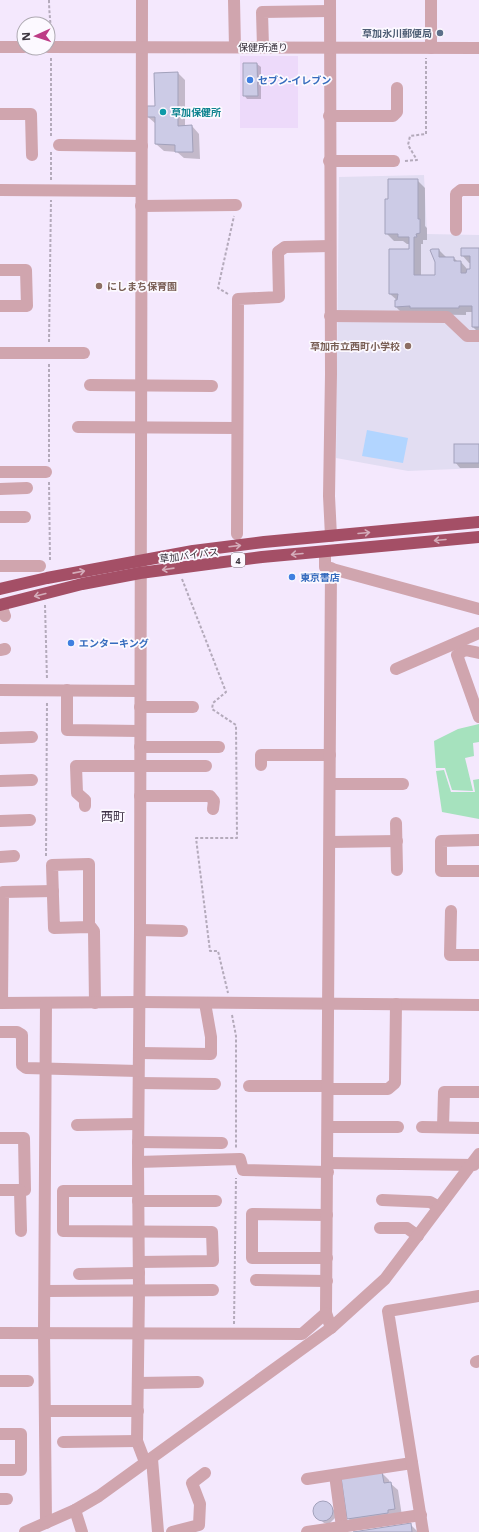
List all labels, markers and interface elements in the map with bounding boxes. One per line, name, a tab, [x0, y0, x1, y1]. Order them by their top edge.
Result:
north arrow	[16, 16, 56, 56]
place label: 草加氷川郵便局	[362, 26, 432, 40]
marker: 草加氷川郵便局	[435, 28, 445, 38]
text: N	[18, 32, 33, 41]
street label: 保健所通り	[238, 40, 288, 54]
place label: セブン-イレブン	[258, 73, 331, 87]
marker: セブン-イレブン	[245, 75, 255, 85]
place label: 草加保健所	[171, 105, 221, 119]
marker: 草加保健所	[158, 107, 168, 117]
place label: にしまち保育園	[107, 279, 177, 293]
marker: にしまち保育園	[94, 281, 104, 291]
place label: 草加市立西町小学校	[310, 339, 400, 353]
marker: 草加市立西町小学校	[403, 341, 413, 351]
one-way arrow	[357, 530, 370, 537]
one-way arrow	[434, 537, 447, 544]
one-way arrow	[228, 542, 241, 550]
street label: 草加バイパス	[158, 544, 220, 566]
one-way arrow	[291, 550, 304, 558]
road number: 4	[231, 553, 245, 567]
one-way arrow	[162, 565, 175, 573]
one-way arrow	[72, 568, 85, 576]
place label: 東京書店	[300, 570, 340, 584]
marker: 東京書店	[287, 572, 297, 582]
one-way arrow	[34, 591, 47, 599]
place label: エンターキング	[79, 636, 149, 650]
marker: エンターキング	[66, 638, 76, 648]
district label: 西町	[101, 808, 125, 825]

